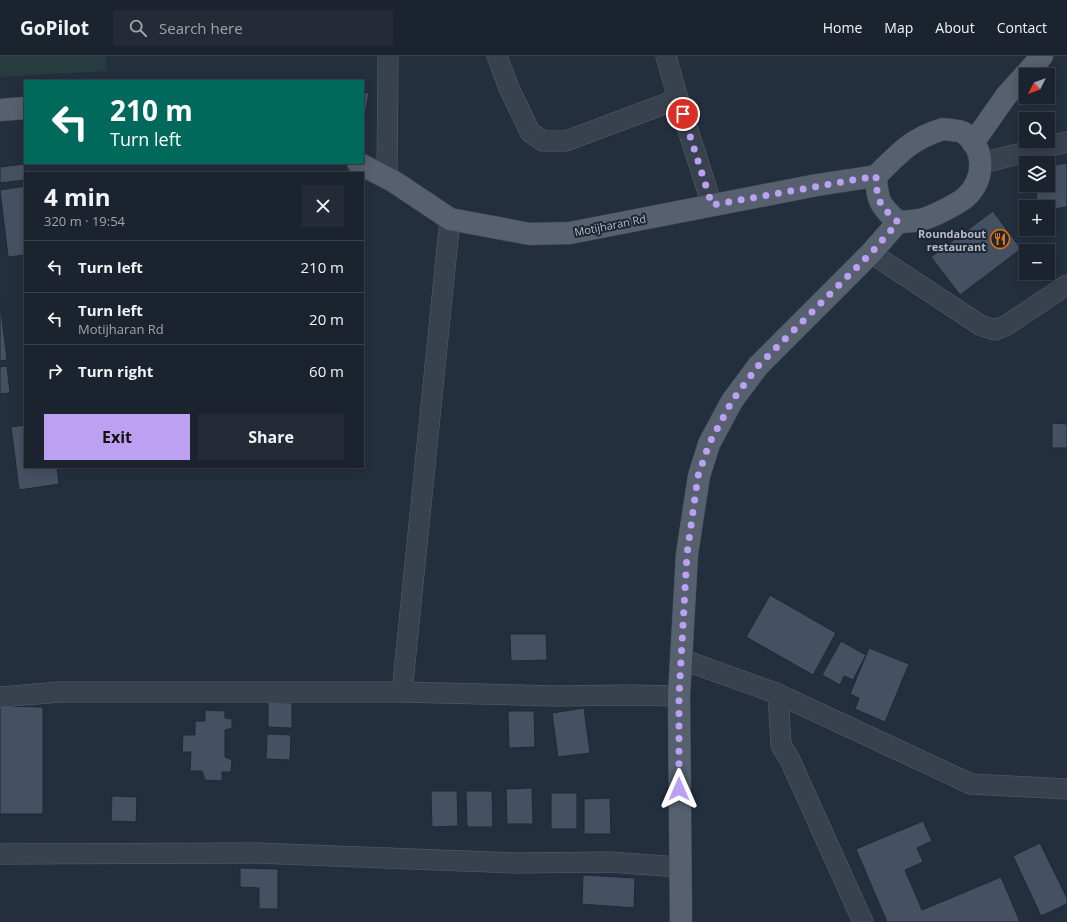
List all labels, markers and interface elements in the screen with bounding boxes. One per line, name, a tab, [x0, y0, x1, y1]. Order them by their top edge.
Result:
search box	[113, 10, 393, 46]
text: GoPilot	[20, 15, 89, 41]
icon: search	[127, 17, 149, 39]
text: Search here	[159, 18, 243, 38]
text: Home	[823, 18, 862, 37]
text: Map	[884, 18, 913, 37]
text: About	[935, 18, 975, 37]
text: Contact	[997, 18, 1047, 37]
north arrow	[1019, 68, 1055, 104]
map controls	[1019, 68, 1055, 280]
text: 210 m	[110, 91, 193, 129]
icon: left	[44, 96, 96, 148]
pin	[666, 97, 700, 131]
icon: arrive	[672, 103, 694, 125]
button: search	[1019, 112, 1055, 148]
text: Turn left	[110, 127, 181, 151]
button: layers	[1019, 156, 1055, 192]
text: 4 min	[44, 180, 111, 213]
button: close	[302, 185, 344, 227]
button: +	[1019, 200, 1055, 236]
street label: Motijharan Rd	[573, 211, 647, 239]
text: 320 m · 19:54	[44, 212, 125, 230]
place label: Roundabout restaurant	[918, 226, 986, 254]
restaurant icon: Roundabout restaurant	[989, 228, 1011, 250]
button: −	[1019, 244, 1055, 280]
icon: left	[44, 256, 66, 278]
text: Turn left	[78, 257, 143, 277]
text: 210 m	[300, 257, 344, 277]
text: Turn left	[78, 300, 143, 320]
icon: left	[44, 308, 66, 330]
text: 20 m	[309, 309, 344, 329]
text: Motijharan Rd	[78, 320, 164, 338]
icon: right	[44, 360, 66, 382]
text: Turn right	[78, 361, 153, 381]
text: 60 m	[309, 361, 344, 381]
button: Exit	[44, 414, 190, 460]
button: Share	[198, 414, 344, 460]
position arrow	[658, 768, 700, 810]

